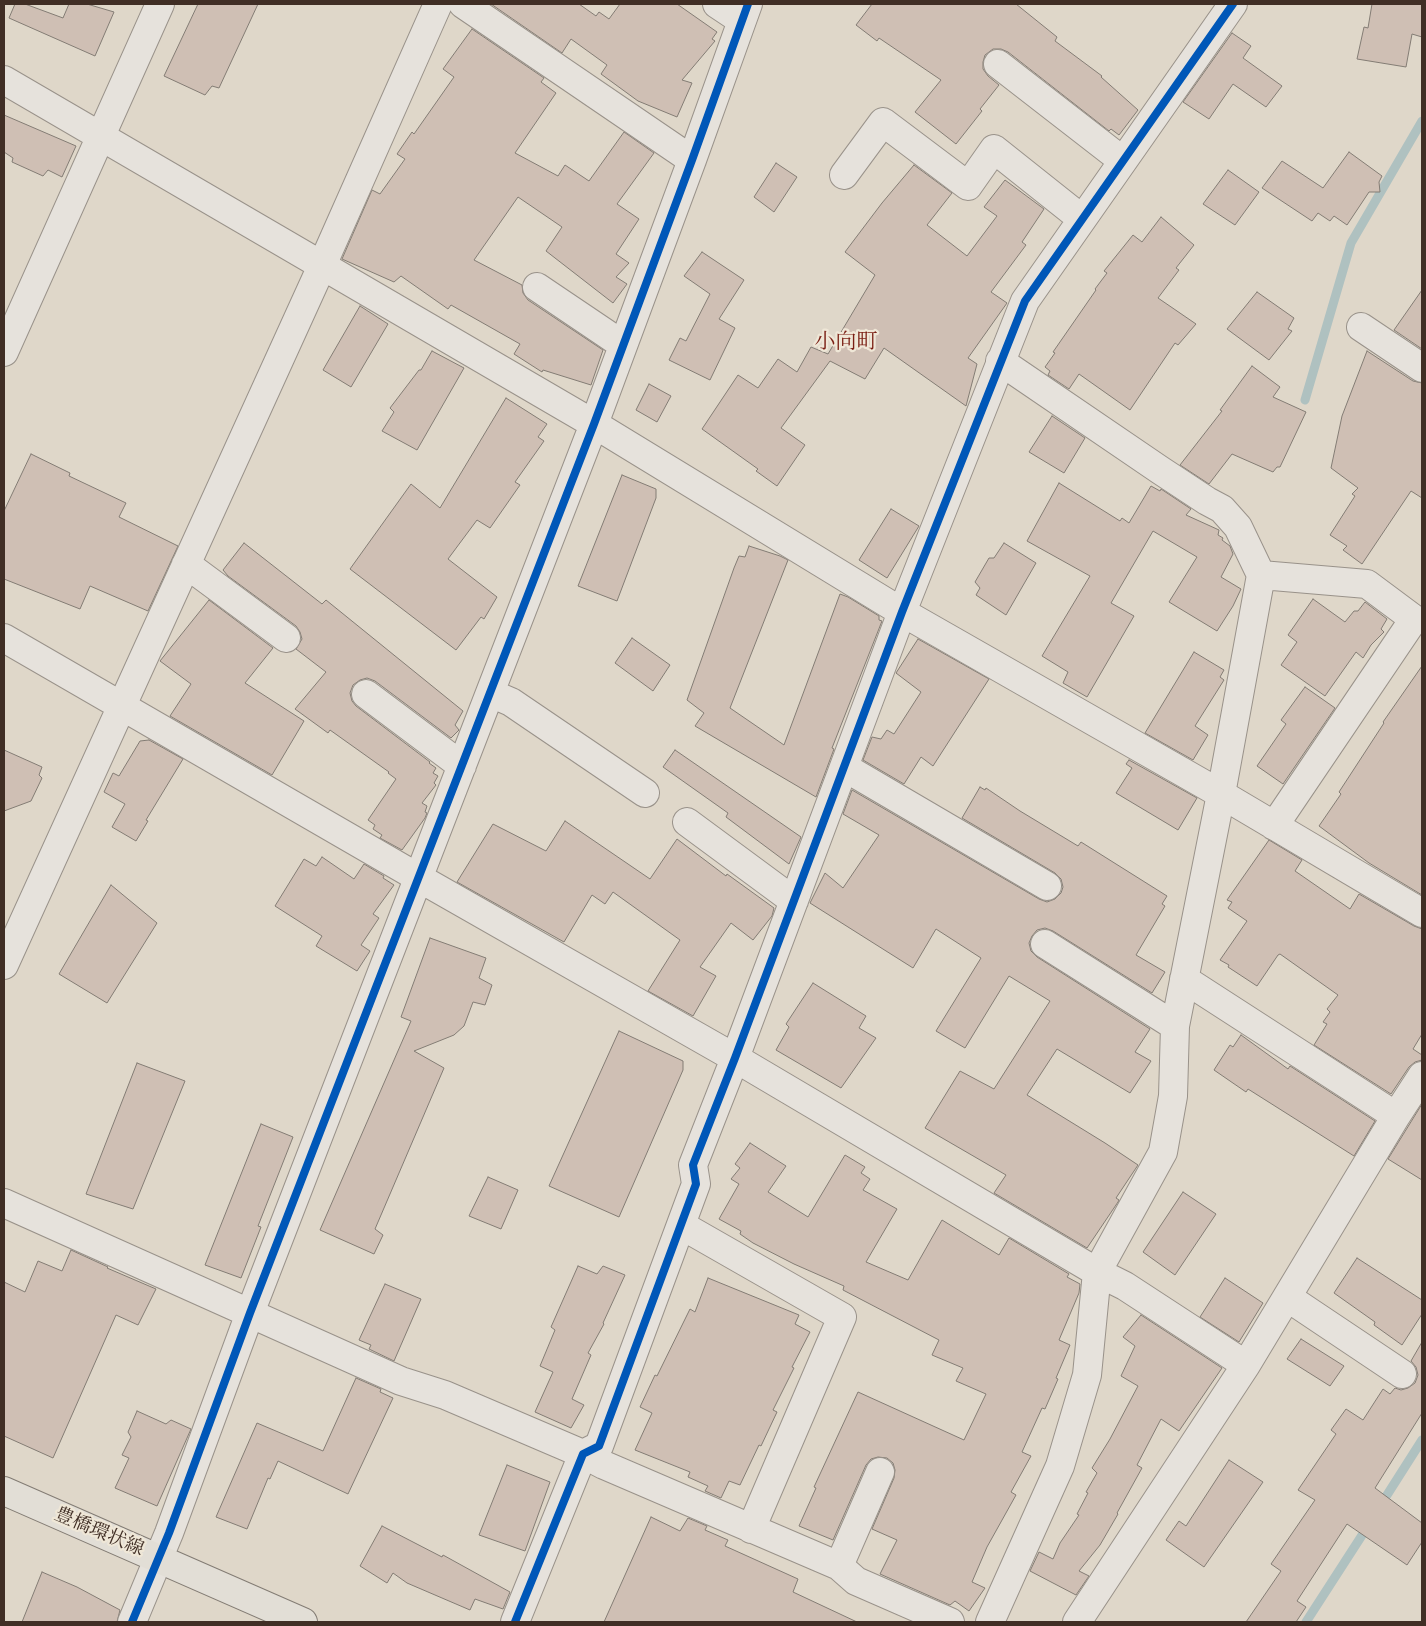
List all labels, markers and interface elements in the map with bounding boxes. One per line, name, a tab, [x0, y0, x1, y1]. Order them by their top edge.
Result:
district label: 小向町	[815, 329, 877, 355]
street label: 豊橋環状線	[51, 1503, 147, 1561]

